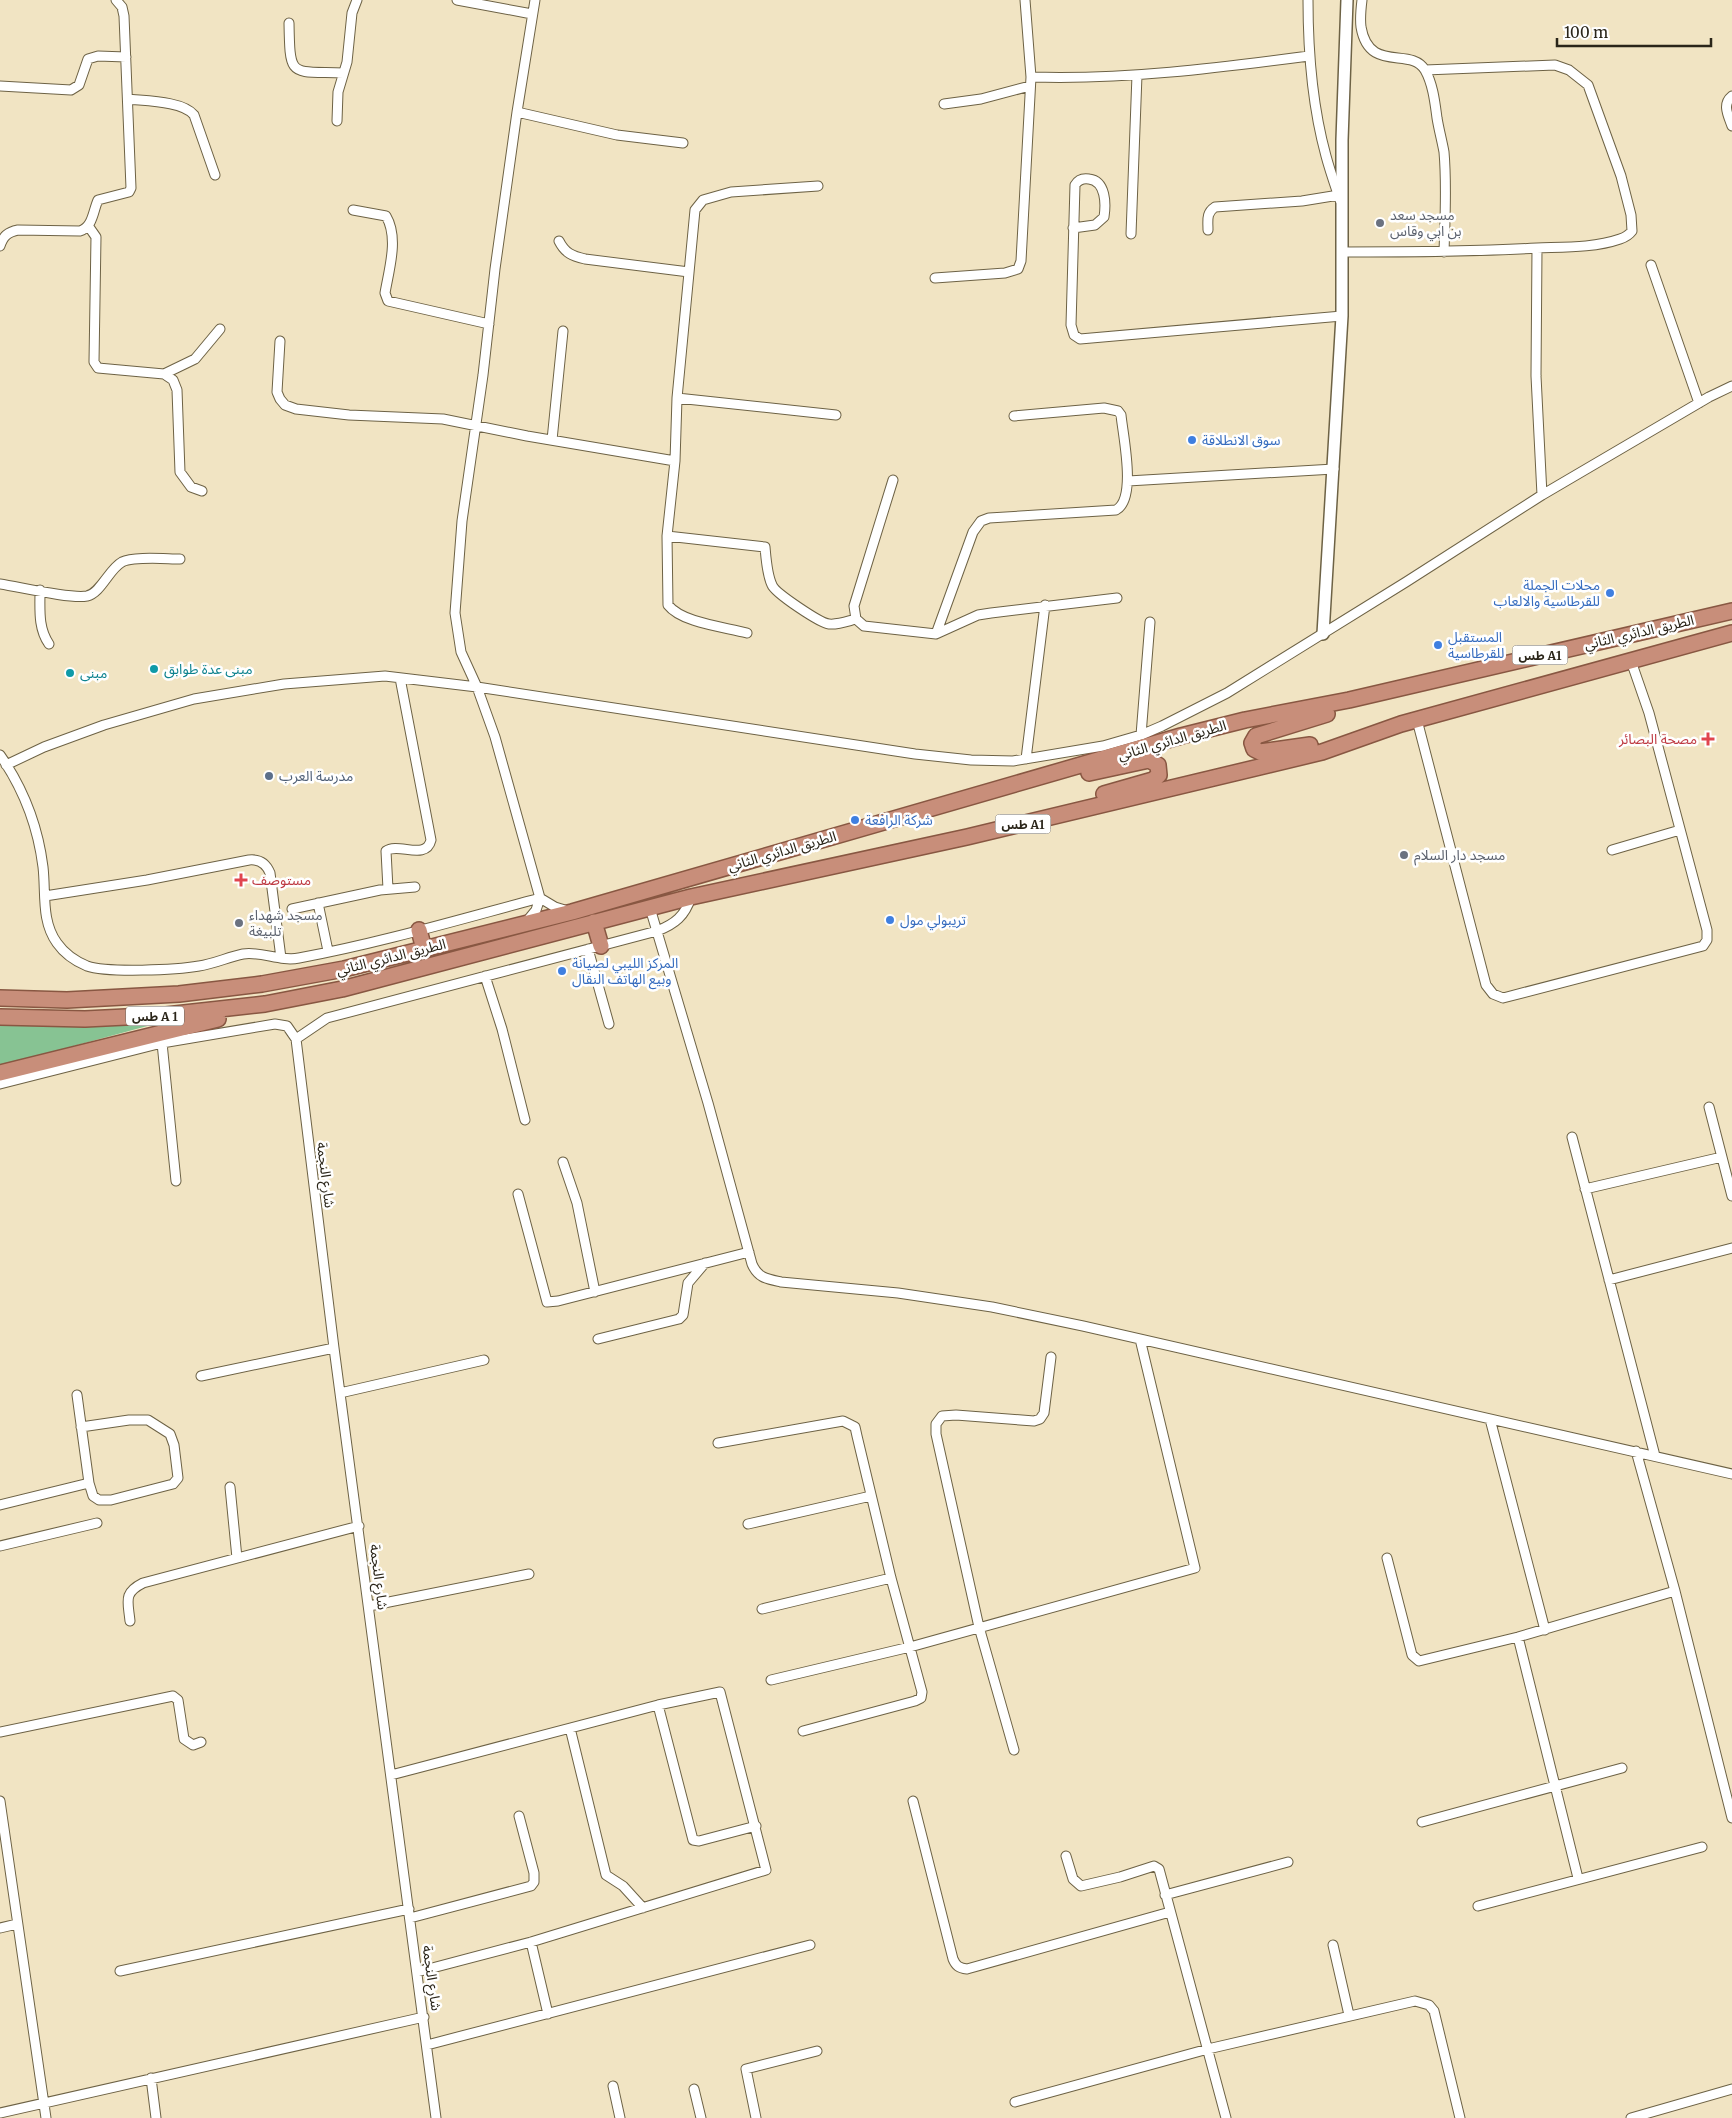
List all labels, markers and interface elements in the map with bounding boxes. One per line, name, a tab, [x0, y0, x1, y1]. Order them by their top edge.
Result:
scale bar	[1557, 15, 1711, 47]
text: 100 m	[1564, 23, 1608, 42]
place label: مسجد سعد بن ابي وقاس	[1390, 206, 1462, 242]
marker: مسجد سعد بن ابي وقاس	[1374, 217, 1386, 229]
place label: سوق الانطلاقة	[1202, 431, 1280, 449]
marker: سوق الانطلاقة	[1186, 434, 1198, 446]
place label: محلات الجملة للقرطاسية والالعاب	[1494, 576, 1600, 610]
marker: محلات الجملة للقرطاسية والالعاب	[1604, 587, 1616, 599]
street label: الطريق الدائري الثاني	[1582, 611, 1696, 656]
place label: المستقبل للقرطاسية	[1448, 628, 1504, 662]
marker: المستقبل للقرطاسية	[1432, 639, 1444, 651]
road number: طس A1	[1512, 646, 1568, 664]
place label: مبنى عدة طوابق	[164, 660, 253, 679]
marker: مبنى عدة طوابق	[148, 663, 160, 675]
place label: مبنى	[80, 664, 107, 682]
marker: مبنى	[64, 667, 76, 679]
street label: الطريق الدائري الثاني	[1116, 716, 1229, 766]
place label: مصحة البصائر	[1618, 730, 1697, 748]
marker: مصحة البصائر	[1701, 732, 1715, 746]
place label: مدرسة العرب	[279, 767, 353, 785]
marker: مدرسة العرب	[263, 770, 275, 782]
place label: شركة الرافعة	[865, 811, 933, 829]
marker: شركة الرافعة	[849, 814, 861, 826]
road number: طس A1	[996, 814, 1050, 834]
street label: الطريق الدائري الثاني	[726, 827, 839, 877]
place label: مسجد دار السلام	[1414, 846, 1505, 866]
marker: مسجد دار السلام	[1398, 849, 1410, 861]
place label: مستوصف	[252, 871, 311, 889]
marker: مستوصف	[234, 873, 248, 887]
place label: مسجد شهداء تلبيغة	[249, 906, 323, 940]
place label: تريبولي مول	[900, 911, 966, 931]
marker: تريبولي مول	[884, 914, 896, 926]
marker: مسجد شهداء تلبيغة	[233, 917, 245, 929]
street label: الطريق الدائري الثاني	[334, 935, 448, 981]
place label: المركز الليبي لصيانة وبيع الهاتف النقال	[572, 954, 678, 990]
marker: المركز الليبي لصيانة وبيع الهاتف النقال	[556, 965, 568, 977]
road number: طس A 1	[126, 1006, 184, 1026]
street label: شارع النجمة	[311, 1141, 339, 1209]
street label: شارع النجمة	[364, 1543, 392, 1611]
street label: شارع النجمة	[417, 1944, 446, 2012]

